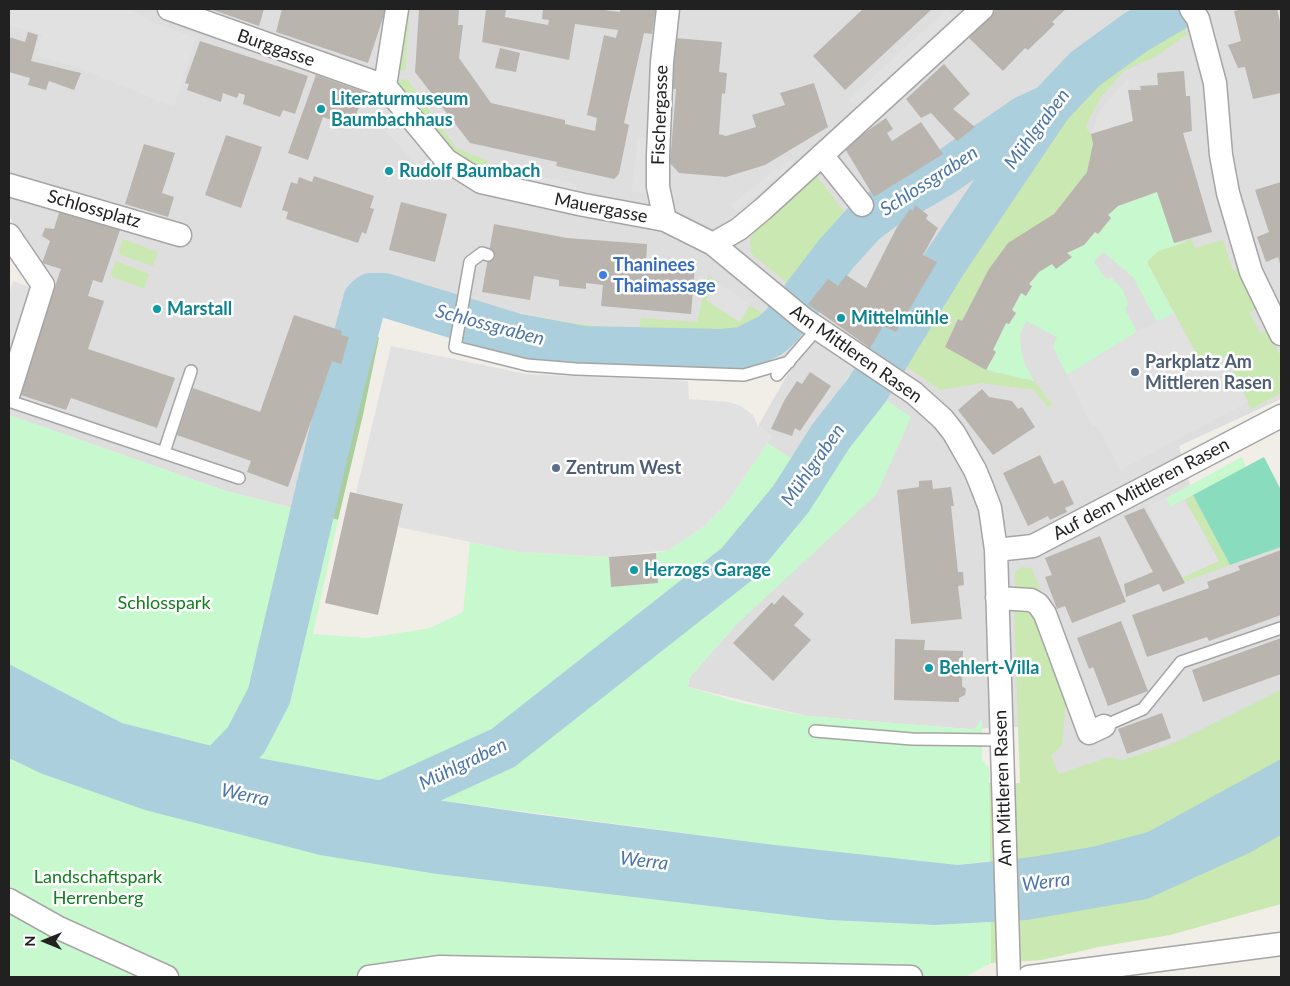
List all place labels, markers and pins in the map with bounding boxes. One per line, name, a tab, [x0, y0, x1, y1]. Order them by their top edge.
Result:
place label: Literaturmuseum Baumbachhaus	[331, 88, 468, 130]
marker: Literaturmuseum Baumbachhaus	[315, 103, 327, 115]
place label: Rudolf Baumbach	[399, 160, 540, 182]
marker: Rudolf Baumbach	[383, 165, 395, 177]
place label: Thaninees Thaimassage	[613, 254, 716, 296]
marker: Thaninees Thaimassage	[597, 269, 609, 281]
place label: Marstall	[167, 298, 232, 320]
marker: Marstall	[151, 303, 163, 315]
place label: Mittelmühle	[851, 307, 949, 329]
marker: Mittelmühle	[835, 312, 847, 324]
place label: Parkplatz Am Mittleren Rasen	[1145, 351, 1272, 394]
marker: Parkplatz Am Mittleren Rasen	[1129, 366, 1141, 378]
place label: Zentrum West	[566, 457, 681, 479]
marker: Zentrum West	[550, 462, 562, 474]
place label: Herzogs Garage	[644, 559, 771, 581]
marker: Herzogs Garage	[628, 564, 640, 576]
place label: Behlert-Villa	[939, 657, 1039, 679]
marker: Behlert-Villa	[923, 662, 935, 674]

